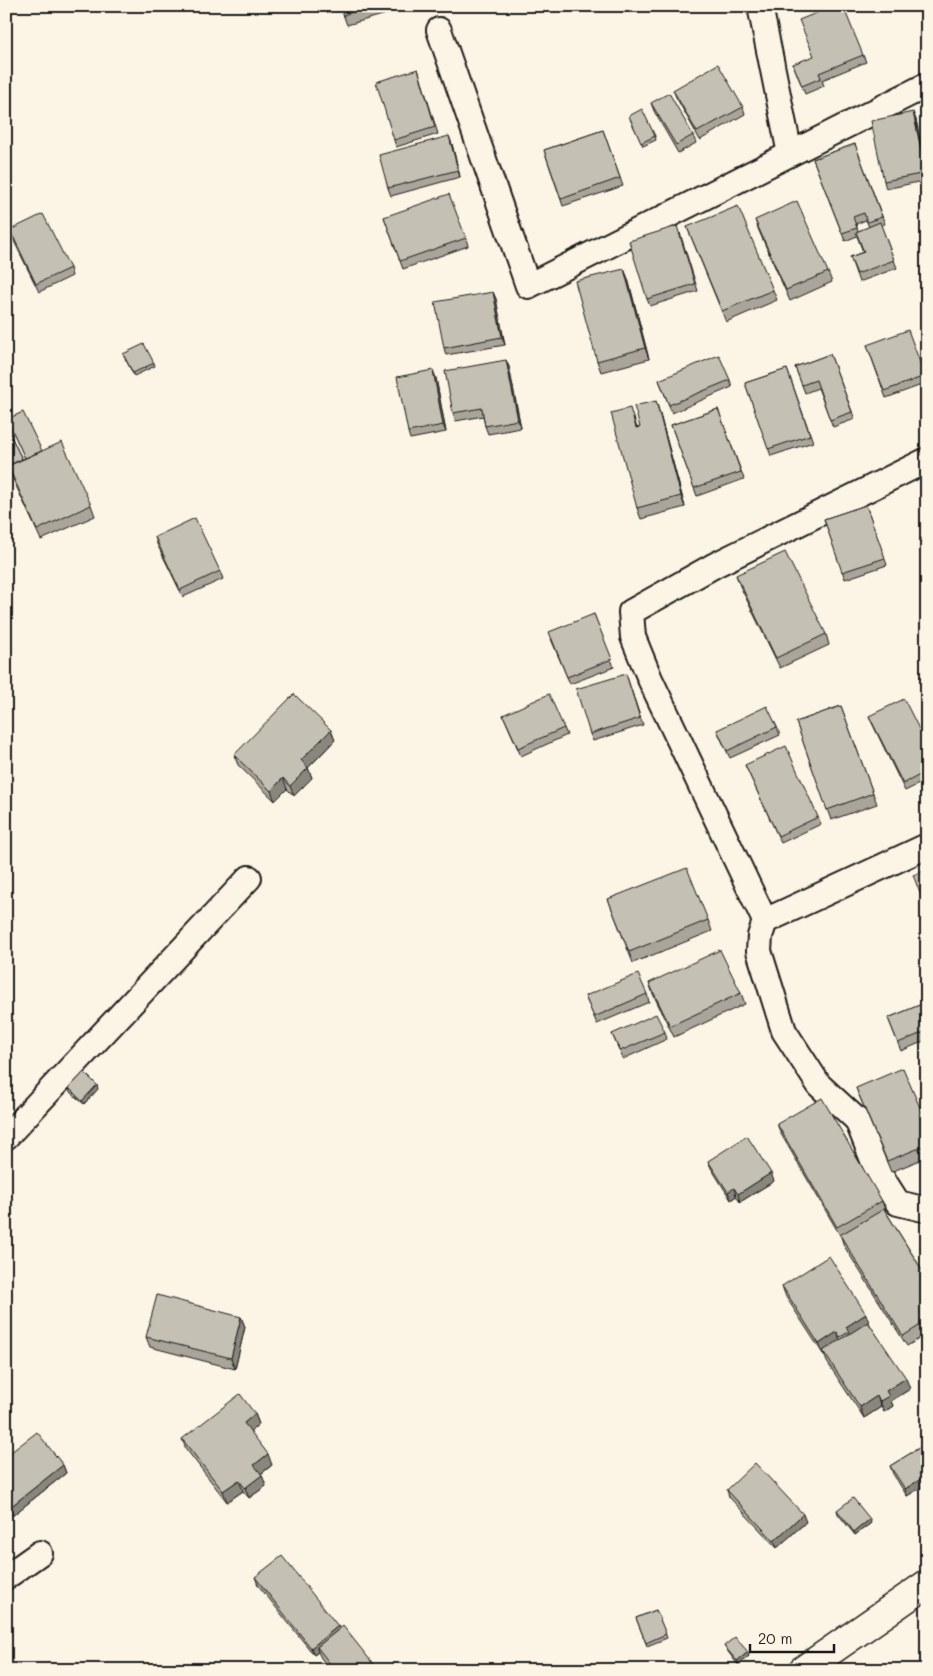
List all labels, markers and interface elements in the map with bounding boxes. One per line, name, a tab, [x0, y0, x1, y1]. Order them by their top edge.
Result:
scale bar	[750, 1621, 834, 1653]
text: 20 m	[758, 1628, 792, 1648]

